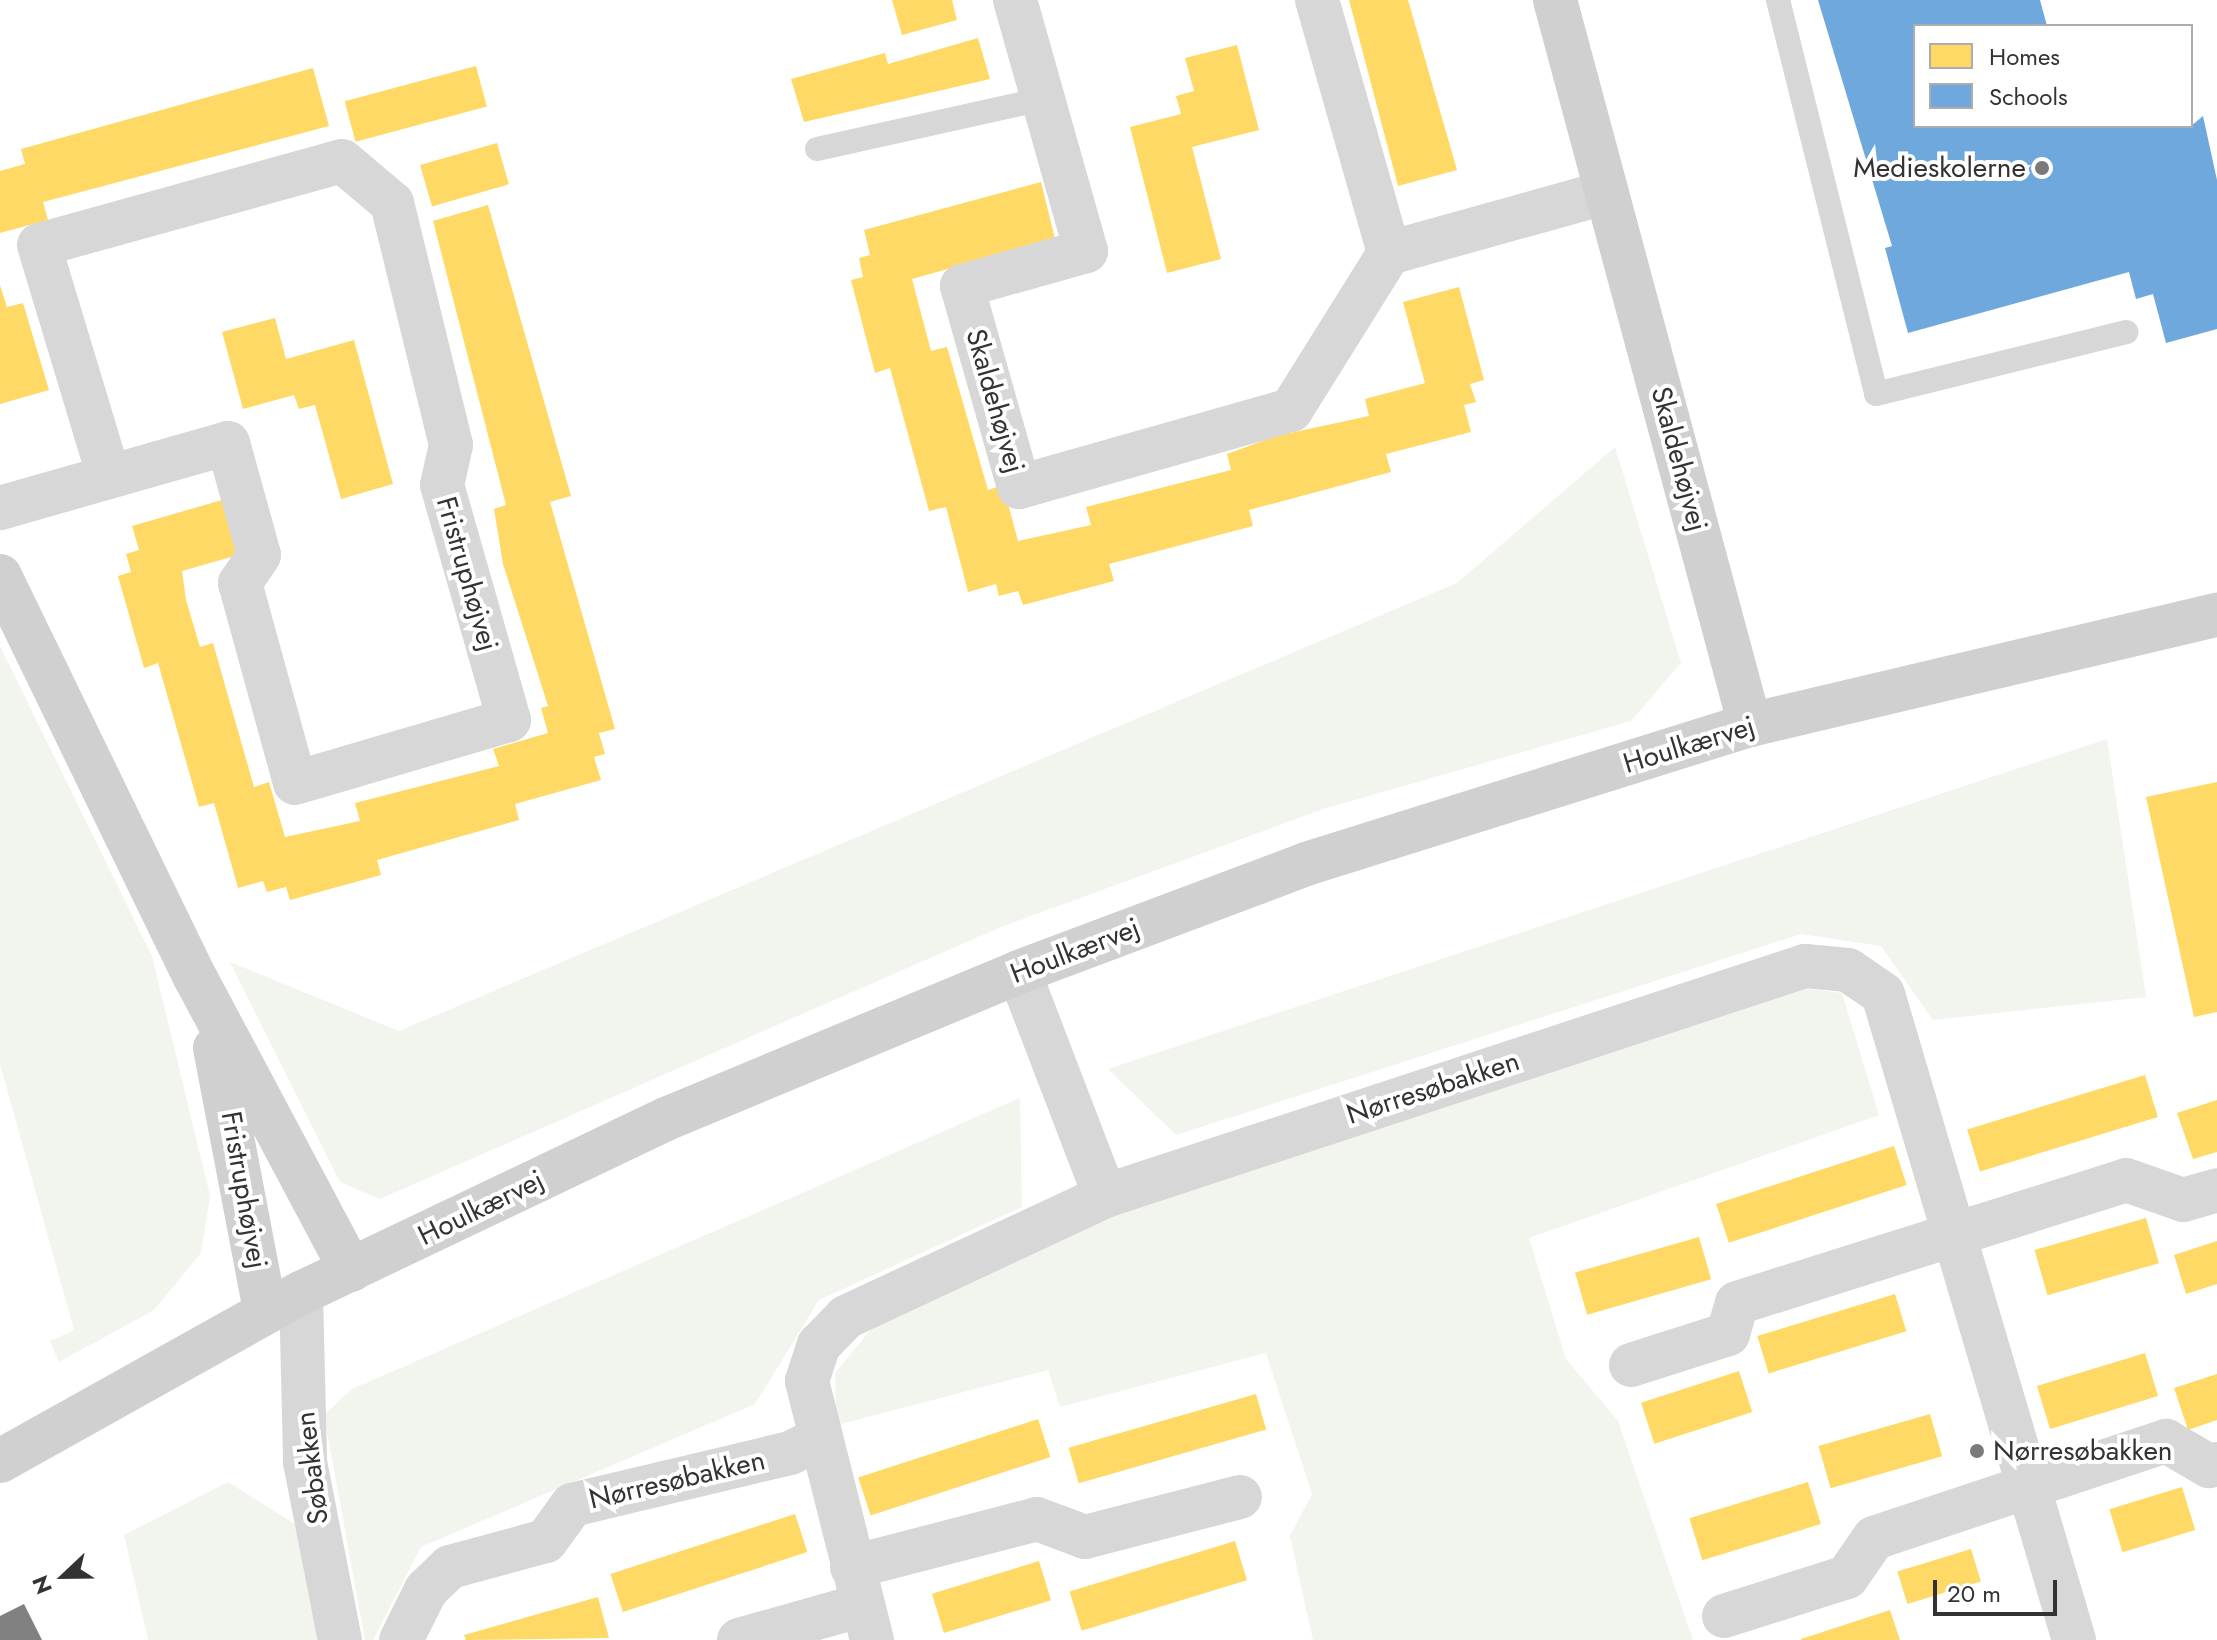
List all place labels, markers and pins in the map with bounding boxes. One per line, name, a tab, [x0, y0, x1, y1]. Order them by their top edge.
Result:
place label: Medieskolerne	[1853, 151, 2026, 185]
marker: Medieskolerne	[2033, 159, 2051, 177]
place label: Nørresøbakken	[1993, 1434, 2173, 1468]
marker: Nørresøbakken	[1968, 1442, 1986, 1460]

